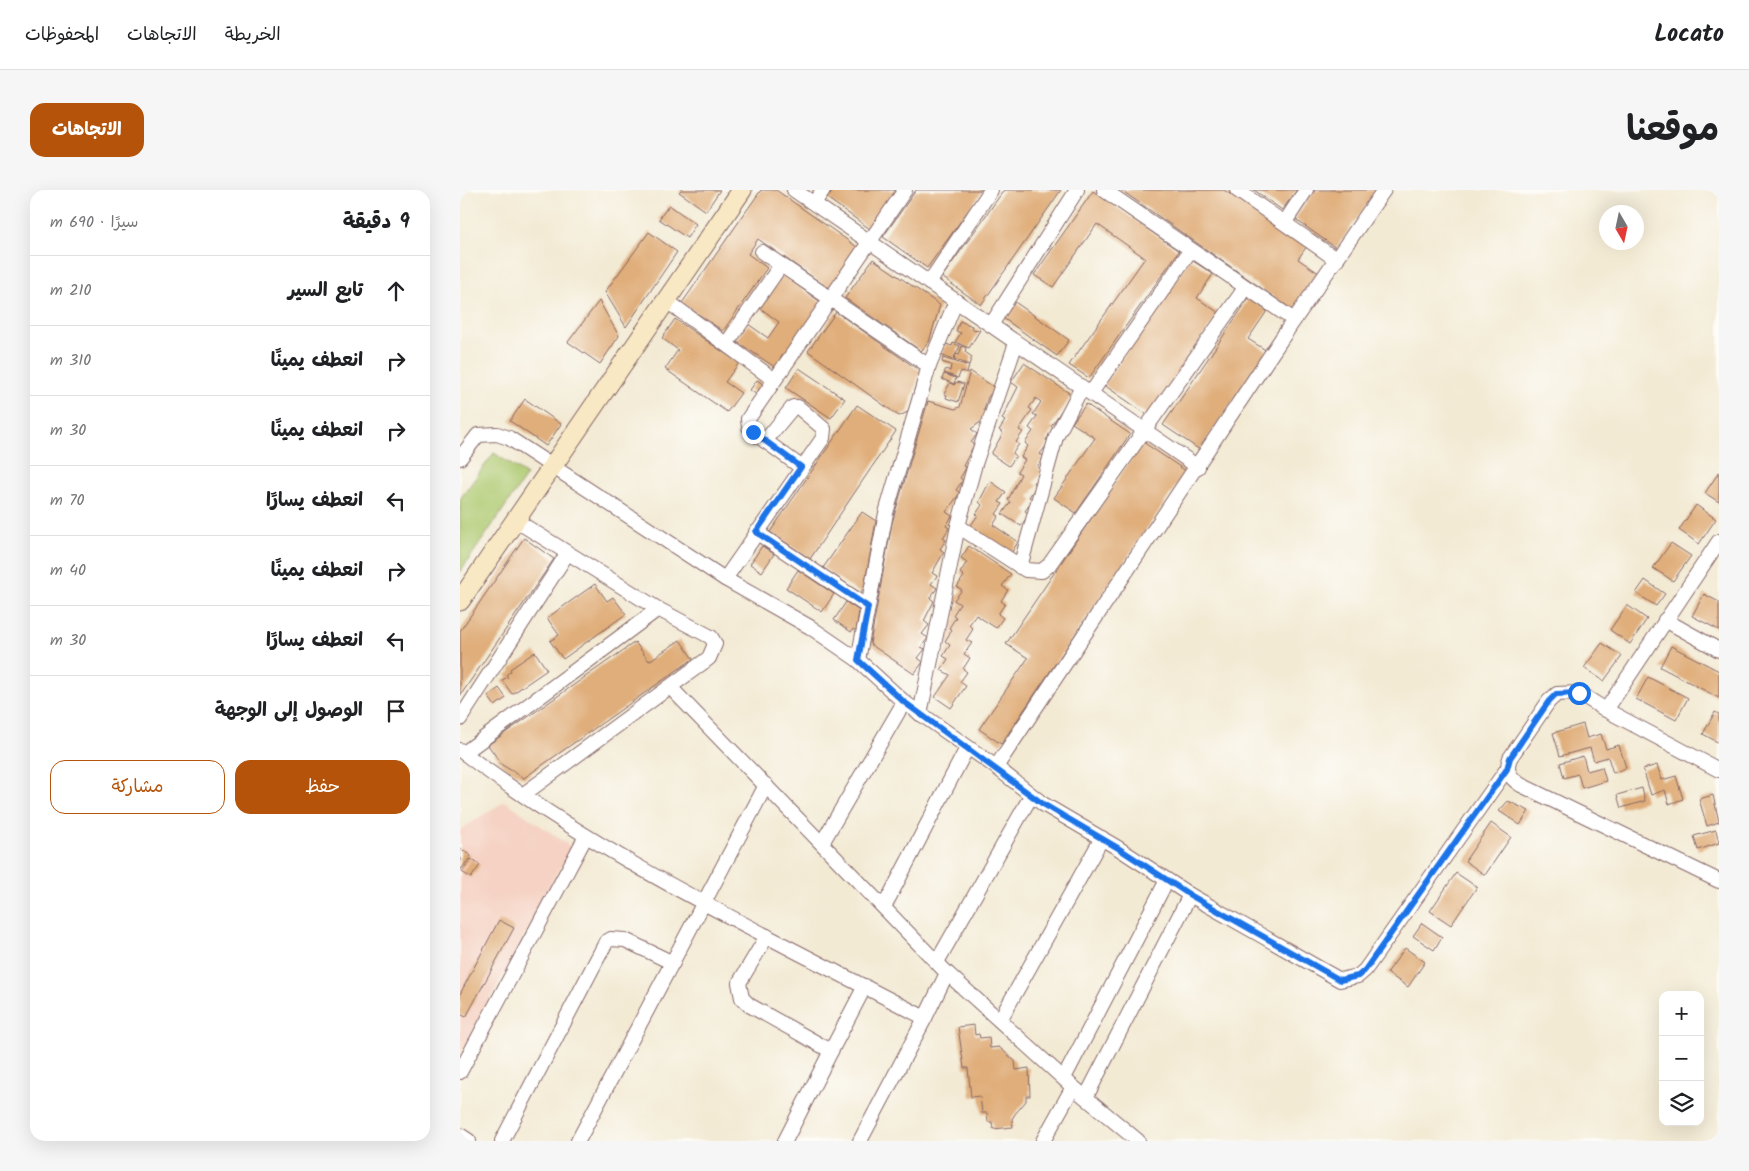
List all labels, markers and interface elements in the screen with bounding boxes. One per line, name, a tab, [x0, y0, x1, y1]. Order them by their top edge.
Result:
text: Locato	[1654, 15, 1724, 54]
text: المحفوظات	[25, 21, 99, 50]
text: الاتجاهات	[127, 21, 197, 50]
text: الخريطة	[225, 21, 281, 50]
button: الاتجاهات	[30, 103, 144, 157]
text: موقعنا	[1626, 103, 1719, 159]
north arrow	[1599, 205, 1644, 250]
text: 9 دقيقة	[343, 206, 410, 239]
text: سيرًا · 690 m	[50, 210, 138, 235]
text: تابع السير	[288, 276, 363, 306]
icon: ahead	[382, 277, 410, 305]
text: 210 m	[50, 278, 92, 303]
text: انعطف يمينًا	[271, 346, 363, 376]
icon: right	[382, 347, 410, 375]
text: 310 m	[50, 348, 91, 373]
text: انعطف يمينًا	[271, 416, 363, 446]
icon: right	[382, 417, 410, 445]
text: 30 m	[50, 418, 86, 443]
route end	[742, 421, 765, 444]
text: انعطف يسارًا	[266, 486, 363, 516]
icon: left	[382, 487, 410, 515]
text: 70 m	[50, 488, 85, 513]
text: انعطف يمينًا	[271, 556, 363, 586]
icon: right	[382, 557, 410, 585]
text: 40 m	[50, 558, 86, 583]
text: انعطف يسارًا	[266, 626, 363, 656]
icon: left	[382, 627, 410, 655]
text: 30 m	[50, 628, 86, 653]
route start	[1568, 682, 1591, 705]
text: الوصول إلى الوجهة	[215, 696, 363, 726]
icon: arrive	[382, 697, 410, 725]
button: مشاركة	[50, 760, 225, 814]
button: حفظ	[235, 760, 410, 814]
map controls	[1659, 991, 1704, 1126]
button: +	[1659, 991, 1704, 1036]
button: −	[1659, 1036, 1704, 1081]
button: layers	[1659, 1081, 1704, 1126]

